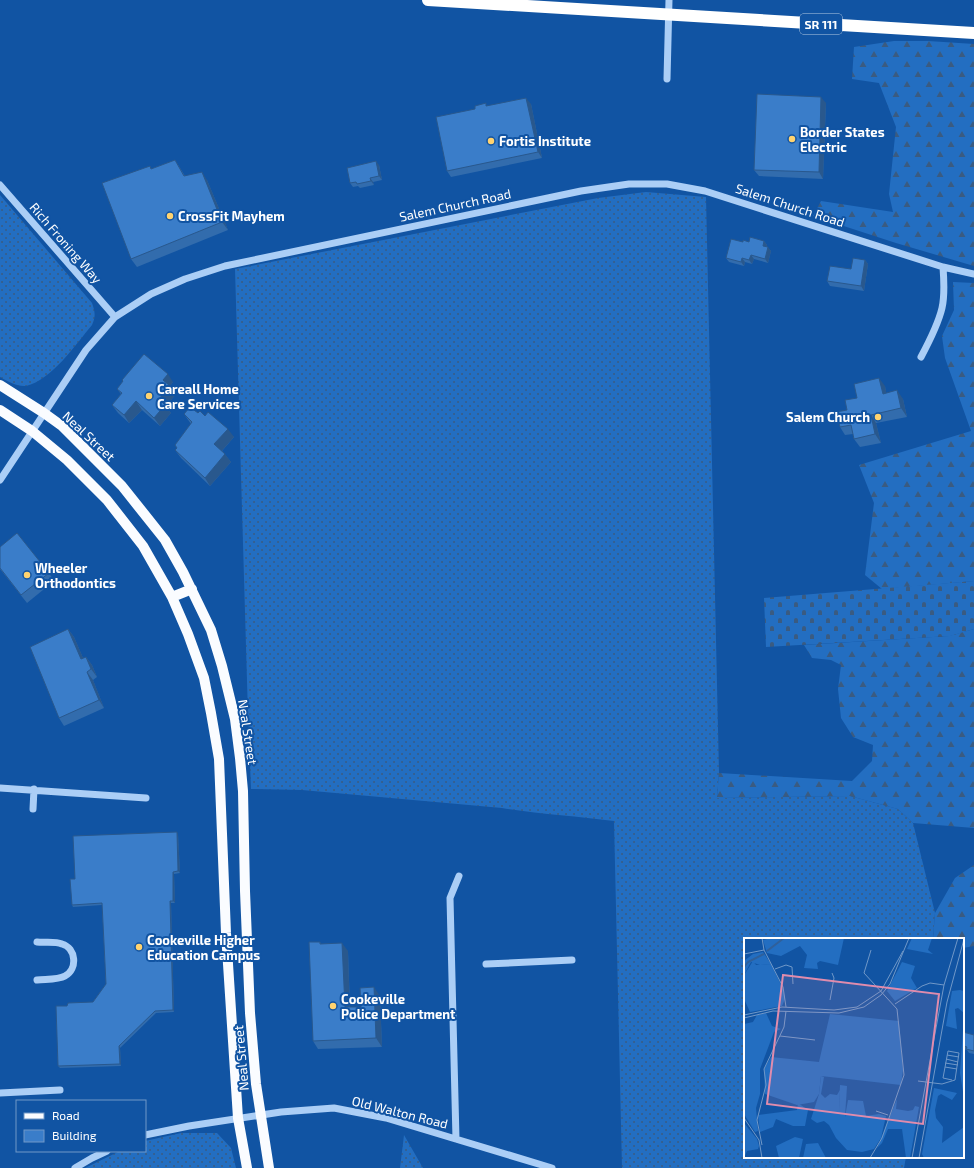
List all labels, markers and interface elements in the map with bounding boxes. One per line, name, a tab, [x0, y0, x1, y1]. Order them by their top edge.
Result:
road number: SR 111	[800, 14, 842, 34]
place label: Border States Electric	[800, 124, 885, 155]
place label: Fortis Institute	[499, 133, 591, 149]
marker: Border States Electric	[787, 134, 797, 144]
marker: Fortis Institute	[486, 136, 496, 146]
street label: Salem Church Road	[733, 180, 847, 230]
street label: Salem Church Road	[398, 185, 512, 225]
street label: Rich Froning Way	[27, 199, 106, 287]
place label: CrossFit Mayhem	[178, 208, 285, 224]
marker: CrossFit Mayhem	[165, 211, 175, 221]
place label: Careall Home Care Services	[157, 381, 240, 412]
marker: Careall Home Care Services	[144, 391, 154, 401]
street label: Neal Street	[59, 408, 119, 464]
place label: Salem Church	[786, 409, 870, 425]
marker: Salem Church	[873, 412, 883, 422]
place label: Wheeler Orthodontics	[35, 560, 116, 591]
marker: Wheeler Orthodontics	[22, 570, 32, 580]
street label: Neal Street	[235, 698, 261, 766]
place label: Cookeville Higher Education Campus	[147, 932, 260, 963]
inset map	[744, 938, 964, 1158]
marker: Cookeville Higher Education Campus	[134, 942, 144, 952]
place label: Cookeville Police Department	[341, 991, 456, 1022]
marker: Cookeville Police Department	[328, 1001, 338, 1011]
street label: Neal Street	[230, 1024, 252, 1092]
street label: Old Walton Road	[350, 1092, 450, 1132]
legend	[16, 1100, 146, 1152]
text: Road	[52, 1108, 80, 1122]
text: Building	[52, 1128, 97, 1142]

